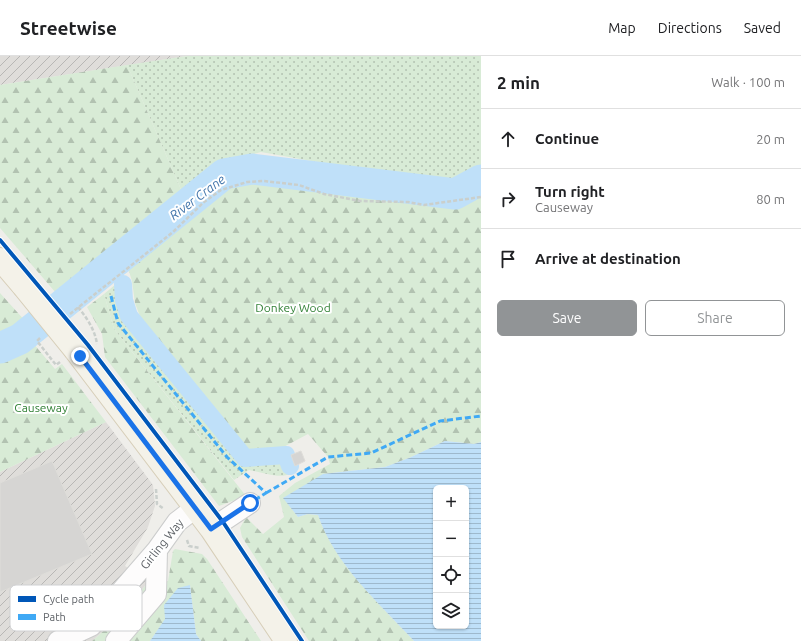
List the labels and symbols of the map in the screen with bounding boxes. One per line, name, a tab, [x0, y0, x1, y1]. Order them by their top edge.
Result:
water label: River Crane	[167, 171, 228, 222]
park label: Donkey Wood	[255, 301, 331, 314]
route end	[71, 347, 89, 365]
park label: Causeway	[14, 401, 68, 414]
route start	[241, 494, 259, 512]
street label: Girling Way	[137, 516, 186, 571]
legend	[10, 585, 142, 631]
text: Cycle path	[43, 593, 94, 605]
text: Path	[43, 611, 66, 623]

